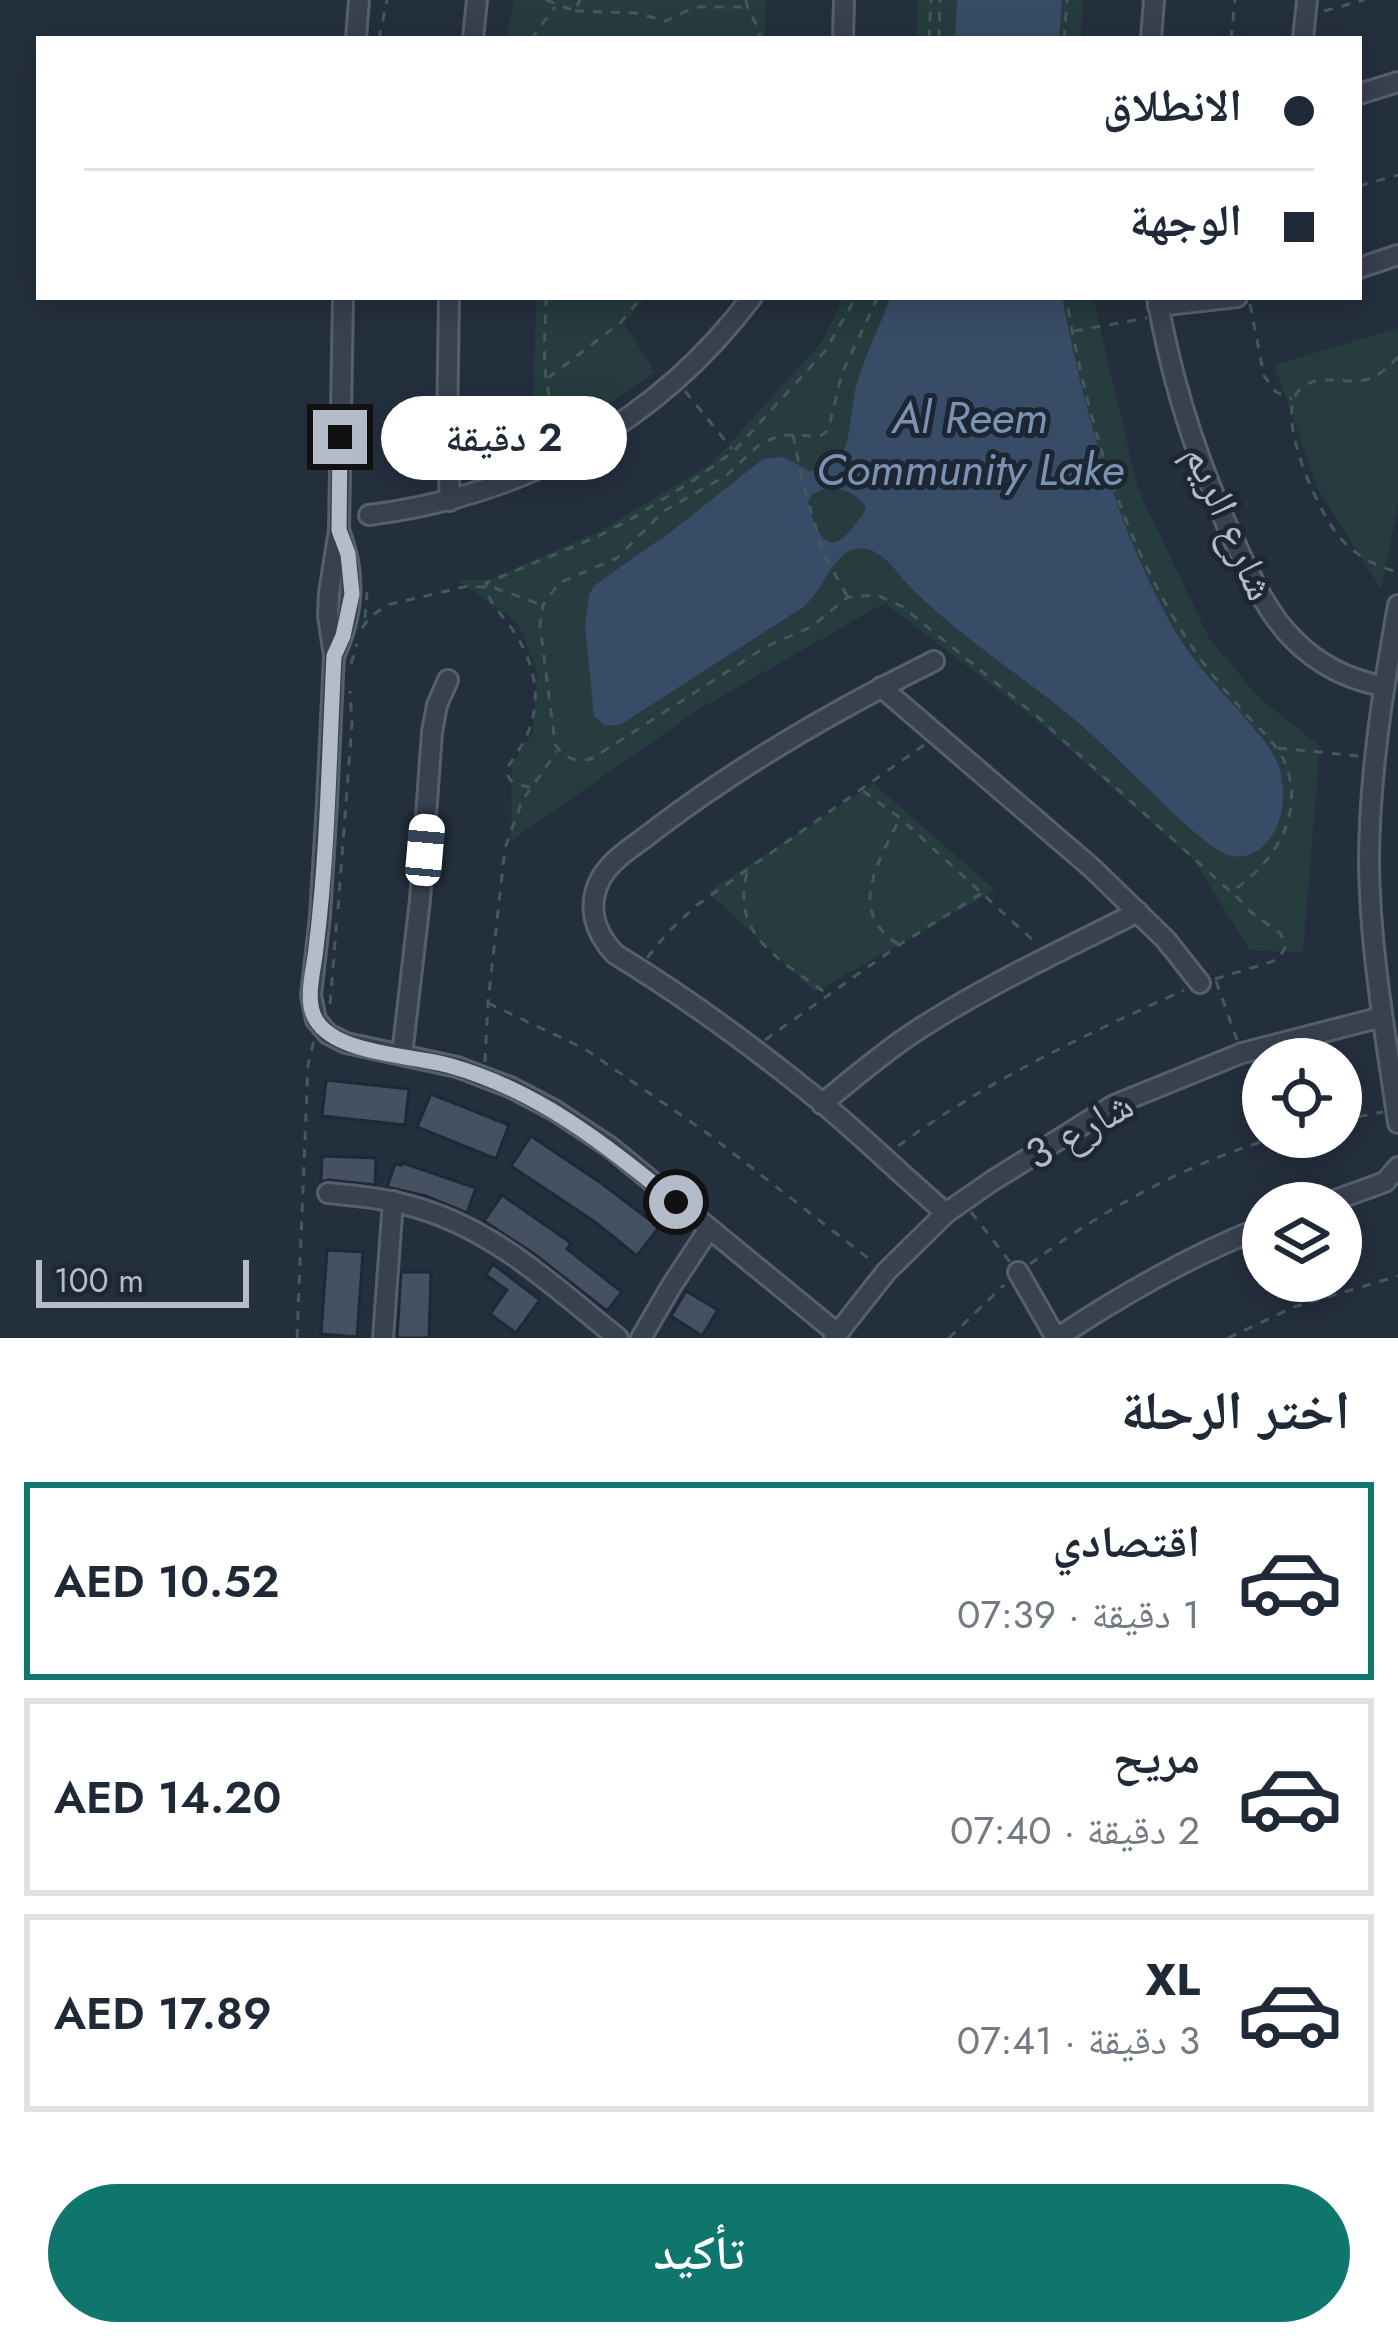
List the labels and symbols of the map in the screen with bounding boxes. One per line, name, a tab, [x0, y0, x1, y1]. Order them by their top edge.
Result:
water label: Al Reem Community Lake	[816, 385, 1124, 502]
callout: 2 دقيقة	[382, 395, 628, 479]
route end	[313, 410, 367, 464]
street label: شارع الريم	[1169, 434, 1292, 610]
car	[404, 813, 446, 887]
street label: شارع 3	[1014, 1074, 1144, 1185]
route start	[649, 1175, 703, 1229]
scale bar	[36, 1254, 249, 1307]

